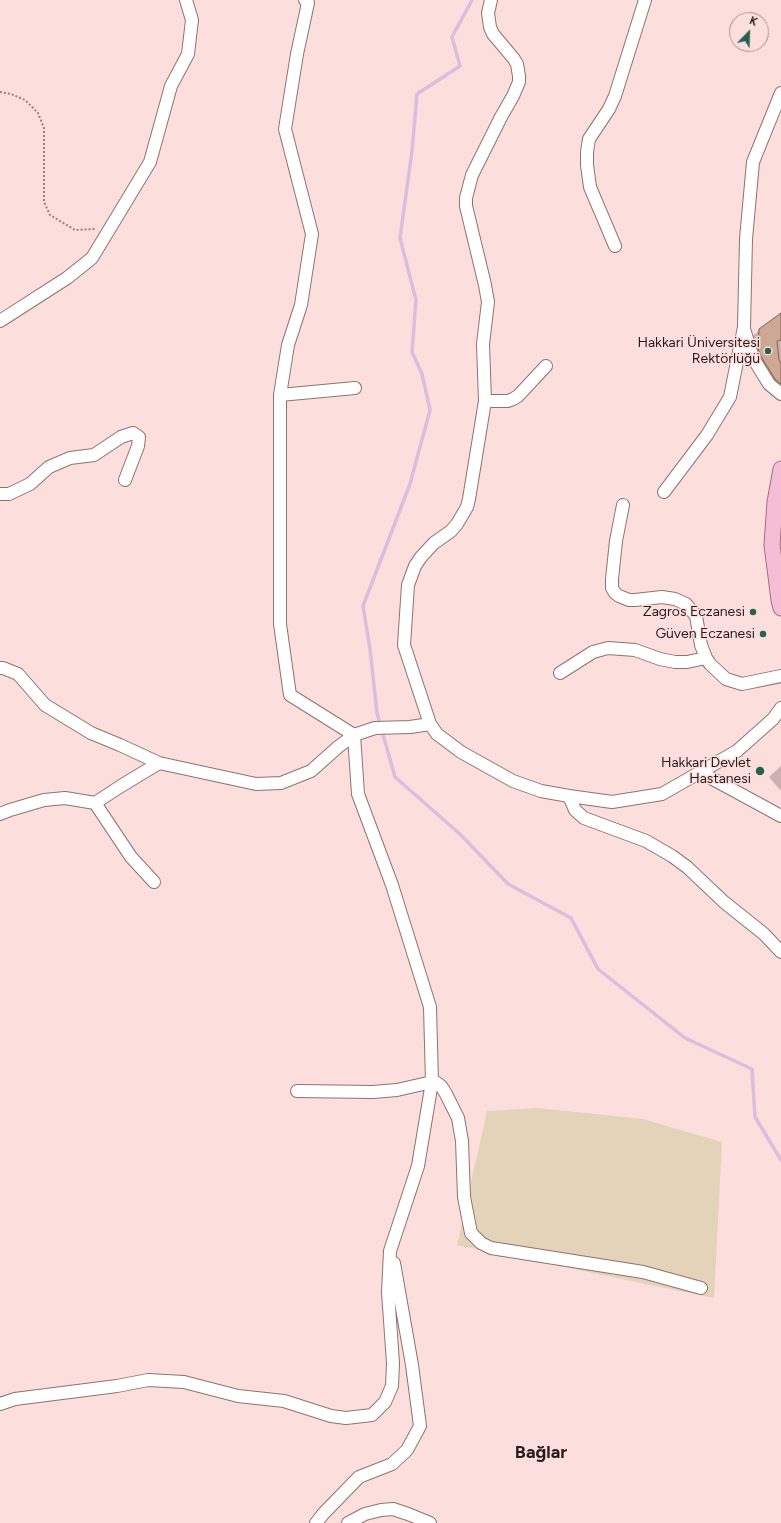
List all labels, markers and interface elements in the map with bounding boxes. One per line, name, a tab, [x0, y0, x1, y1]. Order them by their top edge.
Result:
north arrow	[729, 12, 769, 52]
text: K	[748, 14, 759, 29]
place label: Hakkari Üniversitesi Rektörlüğü	[637, 335, 760, 368]
marker: Hakkari Üniversitesi Rektörlüğü	[763, 346, 773, 356]
place label: Zagros Eczanesi	[643, 604, 745, 620]
marker: Zagros Eczanesi	[748, 607, 758, 617]
place label: Güven Eczanesi	[655, 626, 755, 642]
marker: Güven Eczanesi	[758, 629, 768, 639]
place label: Hakkari Devlet Hastanesi	[661, 755, 751, 788]
marker: Hakkari Devlet Hastanesi	[754, 765, 766, 777]
district label: Bağlar	[515, 1442, 567, 1464]

